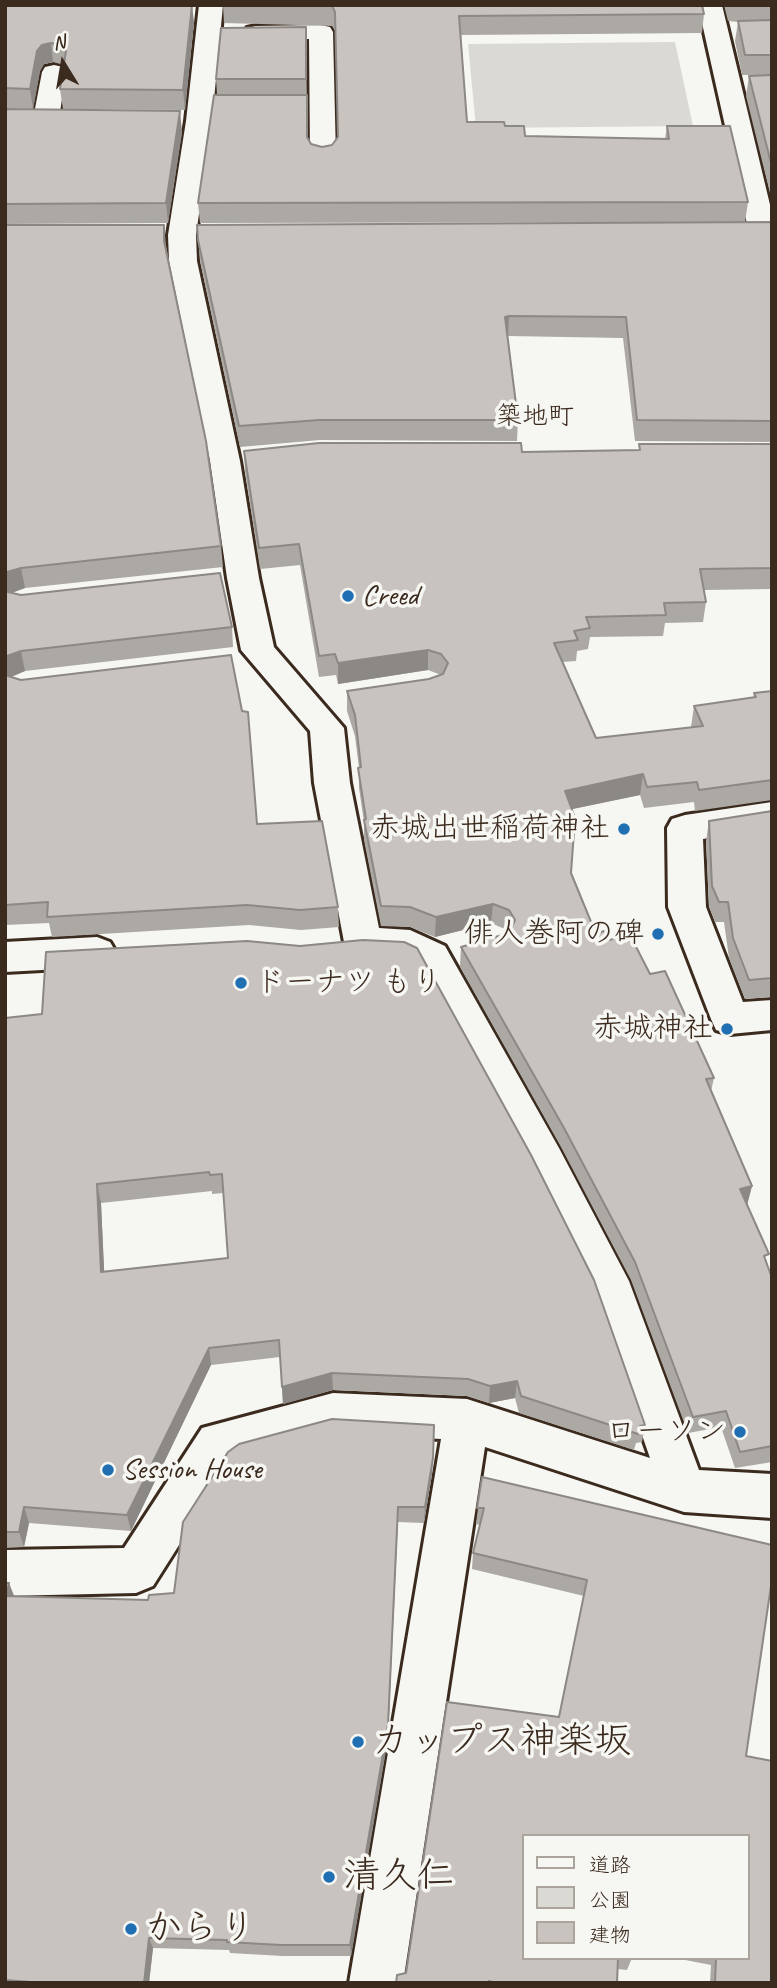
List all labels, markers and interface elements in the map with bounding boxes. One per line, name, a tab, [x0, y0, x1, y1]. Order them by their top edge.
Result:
north arrow	[28, 28, 98, 98]
text: N	[51, 29, 67, 55]
district label: 築地町	[496, 401, 574, 433]
place label: Creed	[362, 578, 418, 614]
marker: Creed	[340, 588, 356, 604]
place label: 赤城出世稲荷神社	[370, 811, 610, 847]
marker: 赤城出世稲荷神社	[616, 821, 632, 837]
place label: 俳人巻阿の碑	[464, 916, 644, 952]
marker: 俳人巻阿の碑	[650, 926, 666, 942]
place label: ドーナツ もり	[255, 965, 442, 1001]
marker: ドーナツ もり	[233, 975, 249, 991]
place label: 赤城神社	[593, 1011, 713, 1047]
marker: 赤城神社	[719, 1021, 735, 1037]
place label: ローソン	[606, 1414, 726, 1450]
marker: ローソン	[732, 1424, 748, 1440]
place label: Session House	[122, 1452, 262, 1488]
marker: Session House	[100, 1462, 116, 1478]
place label: カップス神楽坂	[372, 1720, 631, 1764]
marker: カップス神楽坂	[350, 1734, 366, 1750]
legend	[522, 1834, 749, 1960]
text: 道路	[589, 1852, 631, 1878]
place label: 清久仁	[343, 1855, 454, 1899]
marker: 清久仁	[321, 1869, 337, 1885]
text: 公園	[589, 1887, 631, 1913]
place label: からり	[145, 1907, 256, 1951]
marker: からり	[123, 1921, 139, 1937]
text: 建物	[589, 1922, 631, 1948]

